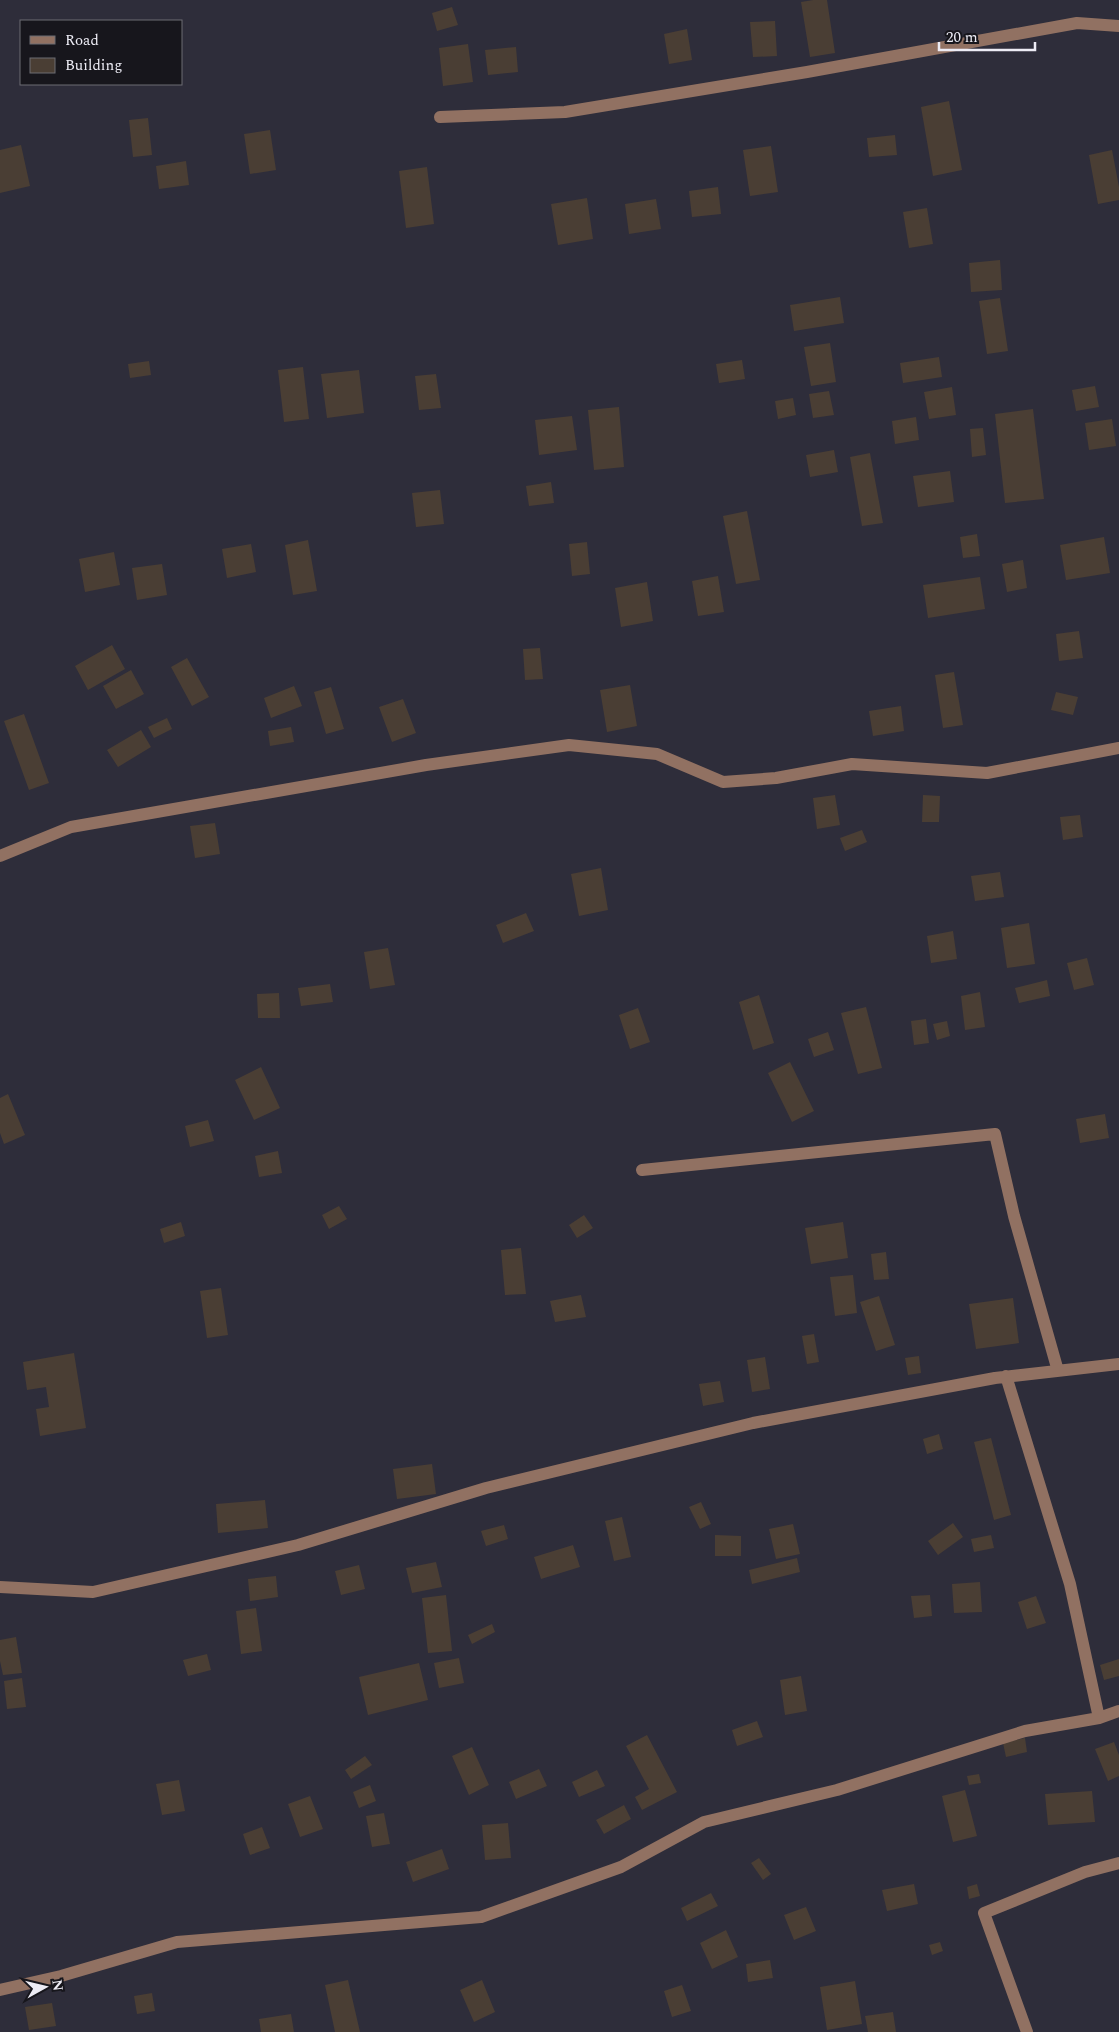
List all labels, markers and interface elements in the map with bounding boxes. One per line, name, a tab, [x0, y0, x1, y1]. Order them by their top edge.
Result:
legend	[20, 20, 182, 85]
scale bar	[939, 20, 1035, 52]
text: 20 m	[946, 26, 978, 49]
text: Road	[65, 29, 99, 52]
text: Building	[65, 54, 122, 77]
north arrow	[20, 1962, 70, 2012]
text: N	[46, 1978, 69, 1992]

